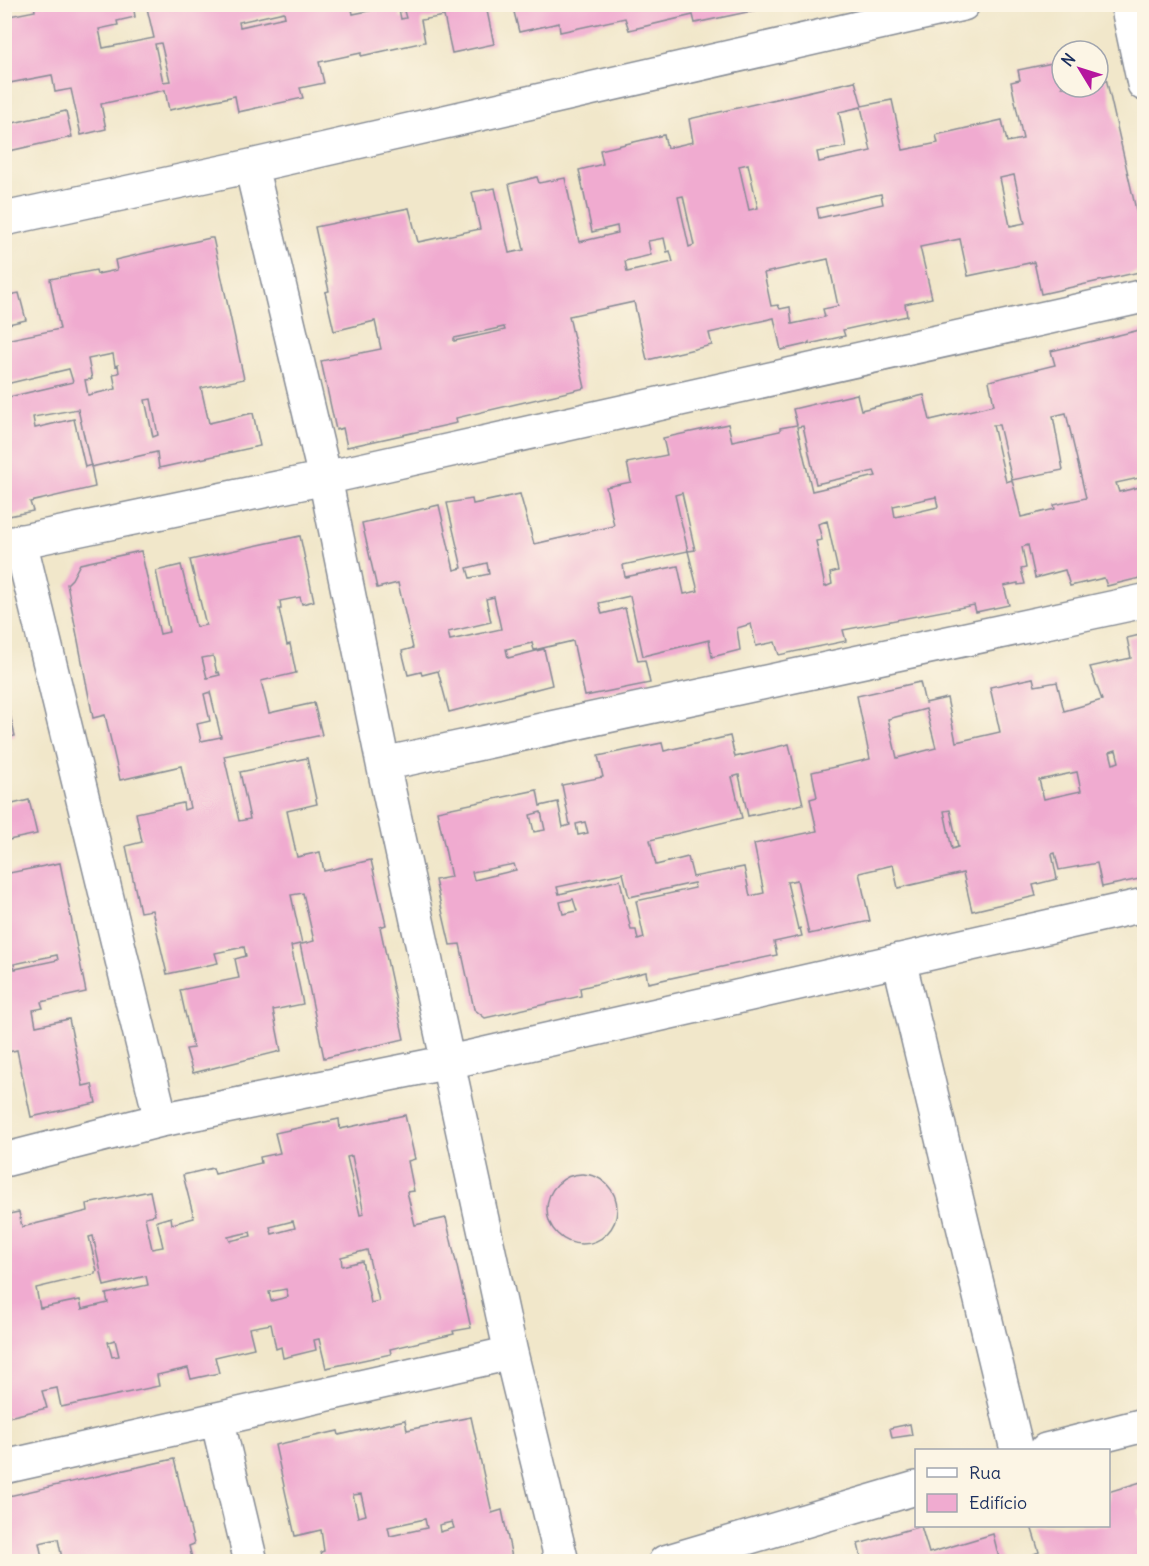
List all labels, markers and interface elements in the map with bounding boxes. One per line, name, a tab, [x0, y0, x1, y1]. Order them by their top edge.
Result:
north arrow	[1050, 39, 1110, 99]
text: N	[1057, 49, 1079, 70]
legend	[915, 1449, 1110, 1527]
text: Rua	[969, 1461, 1001, 1484]
text: Edifício	[969, 1491, 1027, 1514]

